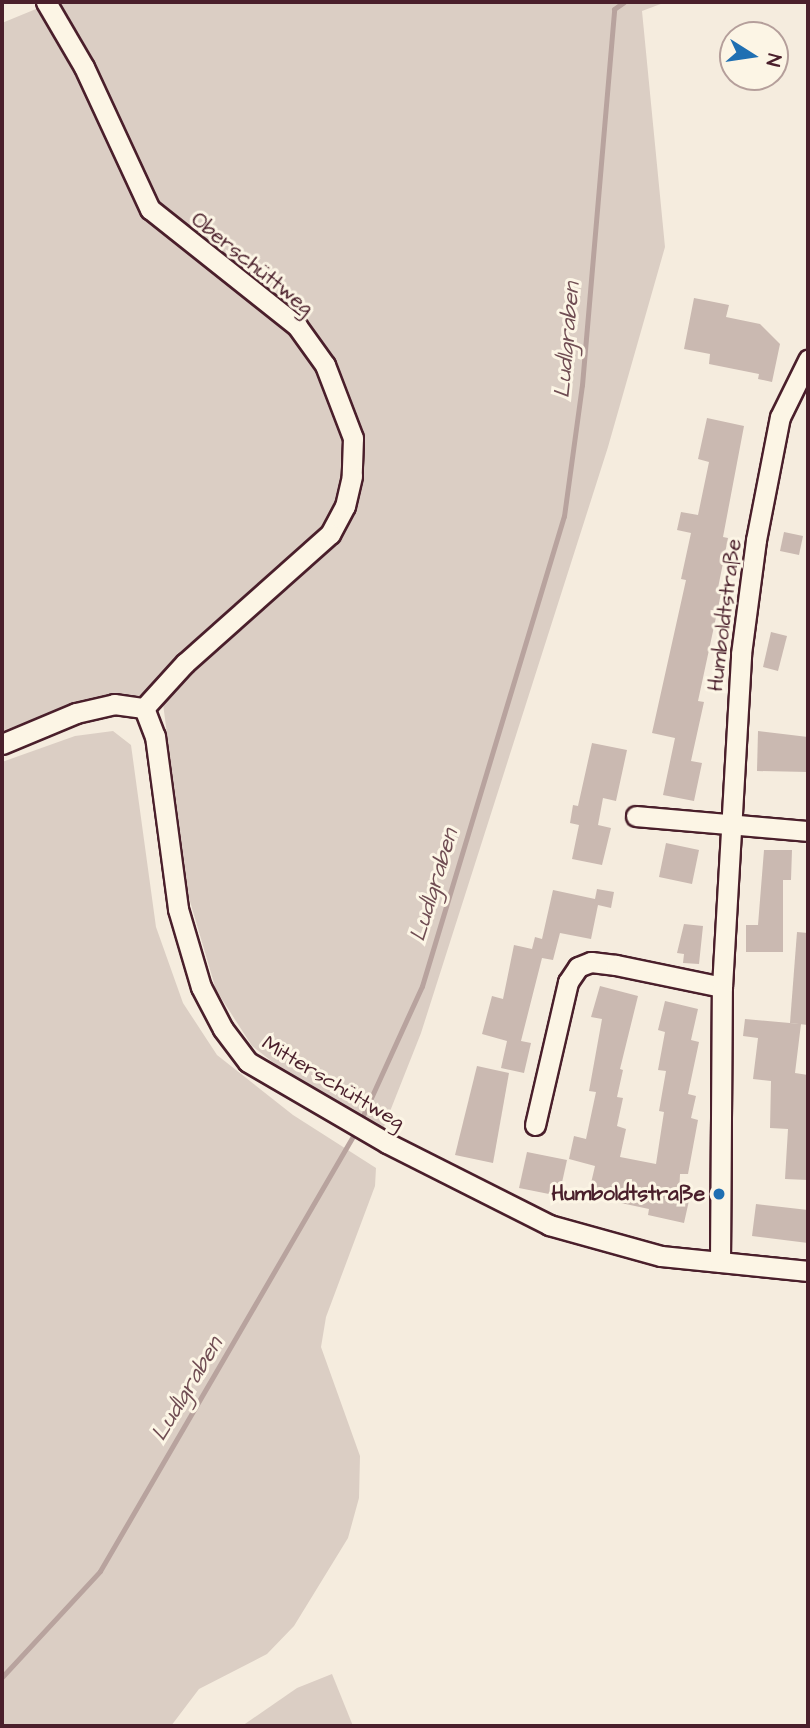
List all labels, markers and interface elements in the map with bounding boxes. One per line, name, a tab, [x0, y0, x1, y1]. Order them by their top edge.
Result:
north arrow	[719, 21, 789, 91]
text: N	[759, 51, 788, 69]
street label: Oberschüttweg	[186, 207, 318, 321]
water label: Ludlgraben	[548, 281, 586, 399]
street label: Humboldtstraße	[703, 537, 747, 693]
water label: Ludlgraben	[404, 825, 464, 945]
street label: Mitterschüttweg	[257, 1031, 409, 1135]
place label: Humboldtstraße	[552, 1181, 705, 1207]
marker: Humboldtstraße	[711, 1186, 727, 1202]
water label: Ludlgraben	[145, 1332, 229, 1446]

